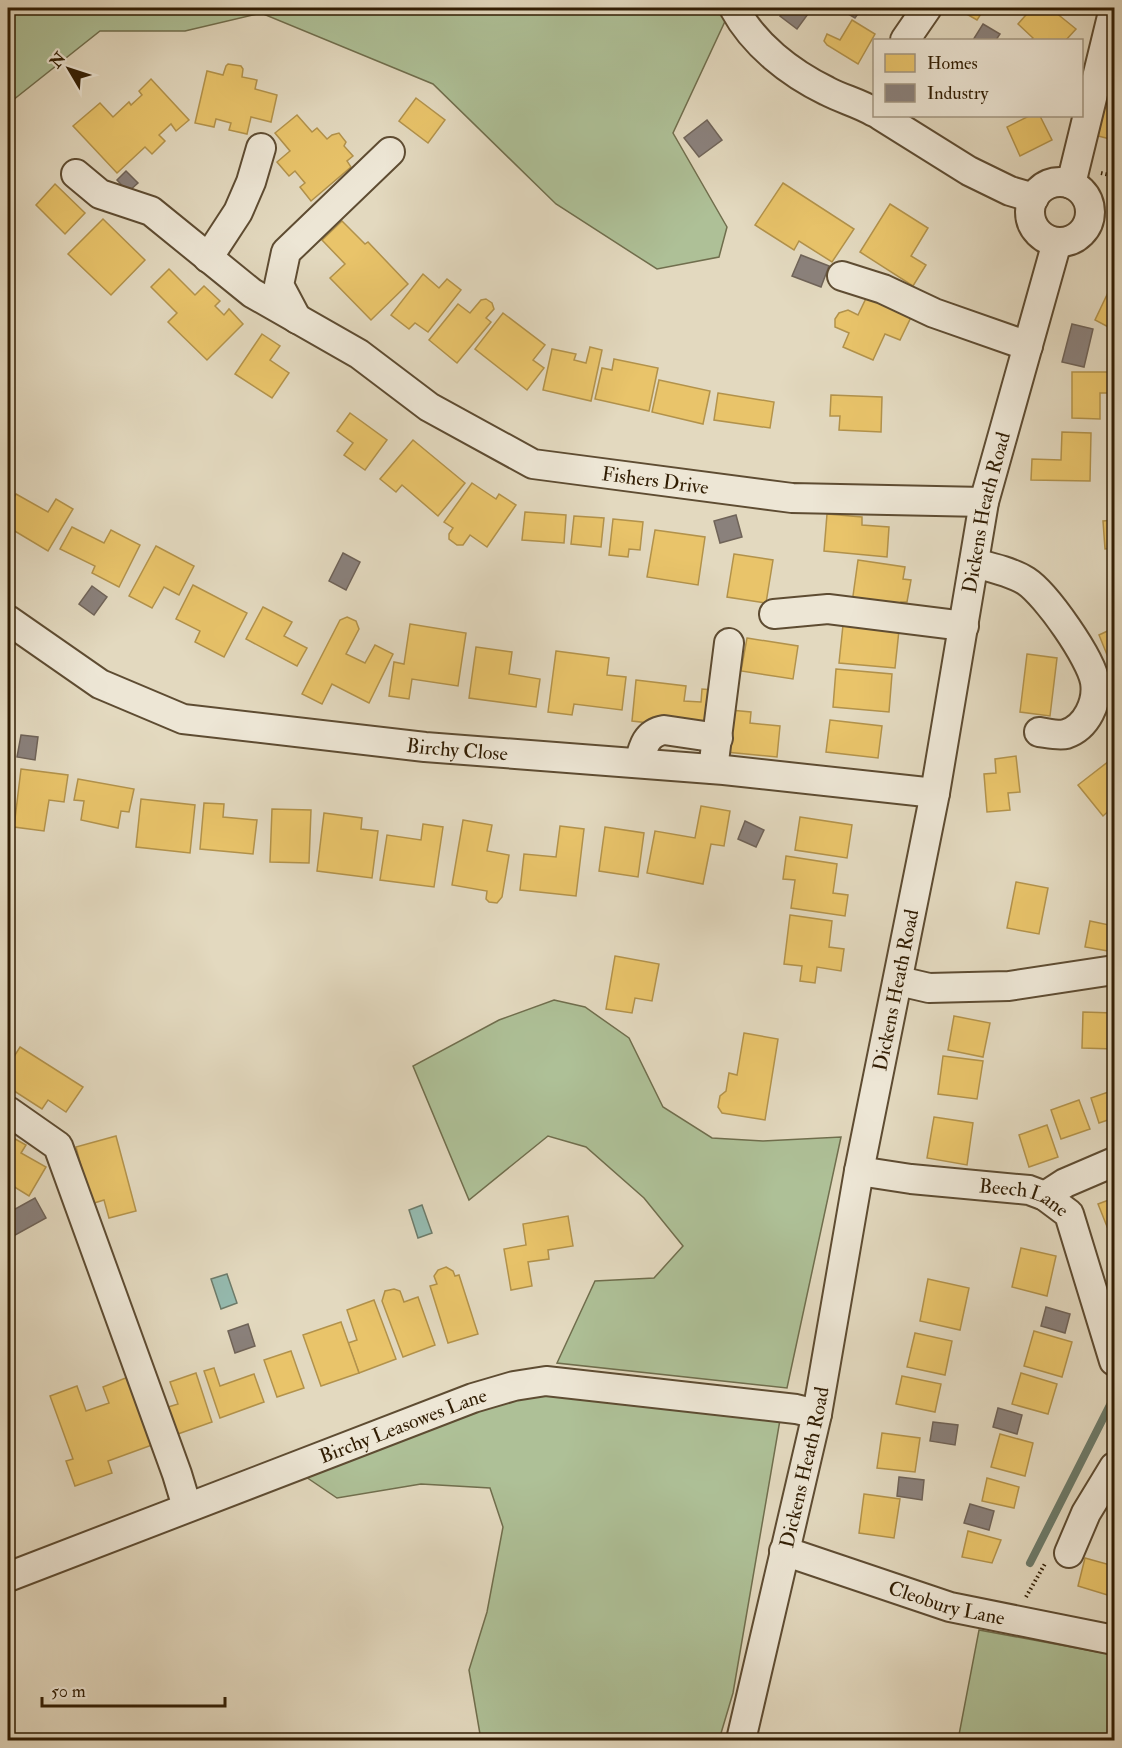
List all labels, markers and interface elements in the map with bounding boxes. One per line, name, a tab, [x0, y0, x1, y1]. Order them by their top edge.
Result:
north arrow	[39, 39, 99, 99]
legend	[873, 39, 1083, 117]
text: N	[45, 48, 71, 73]
text: Homes	[927, 52, 978, 75]
text: Industry	[927, 82, 989, 105]
street label: Dickens Heath Road	[956, 429, 1016, 595]
street label: Fishers Drive	[600, 461, 710, 499]
street label: Birchy Close	[405, 732, 509, 766]
street label: Dickens Heath Road	[867, 907, 924, 1073]
street label: Beech Lane	[978, 1173, 1074, 1222]
street label: Birchy Leasowes Lane	[315, 1382, 490, 1469]
street label: Dickens Heath Road	[774, 1385, 834, 1550]
street label: Cleobury Lane	[885, 1575, 1007, 1630]
scale bar	[42, 1670, 225, 1708]
text: 50 m	[51, 1680, 86, 1703]

